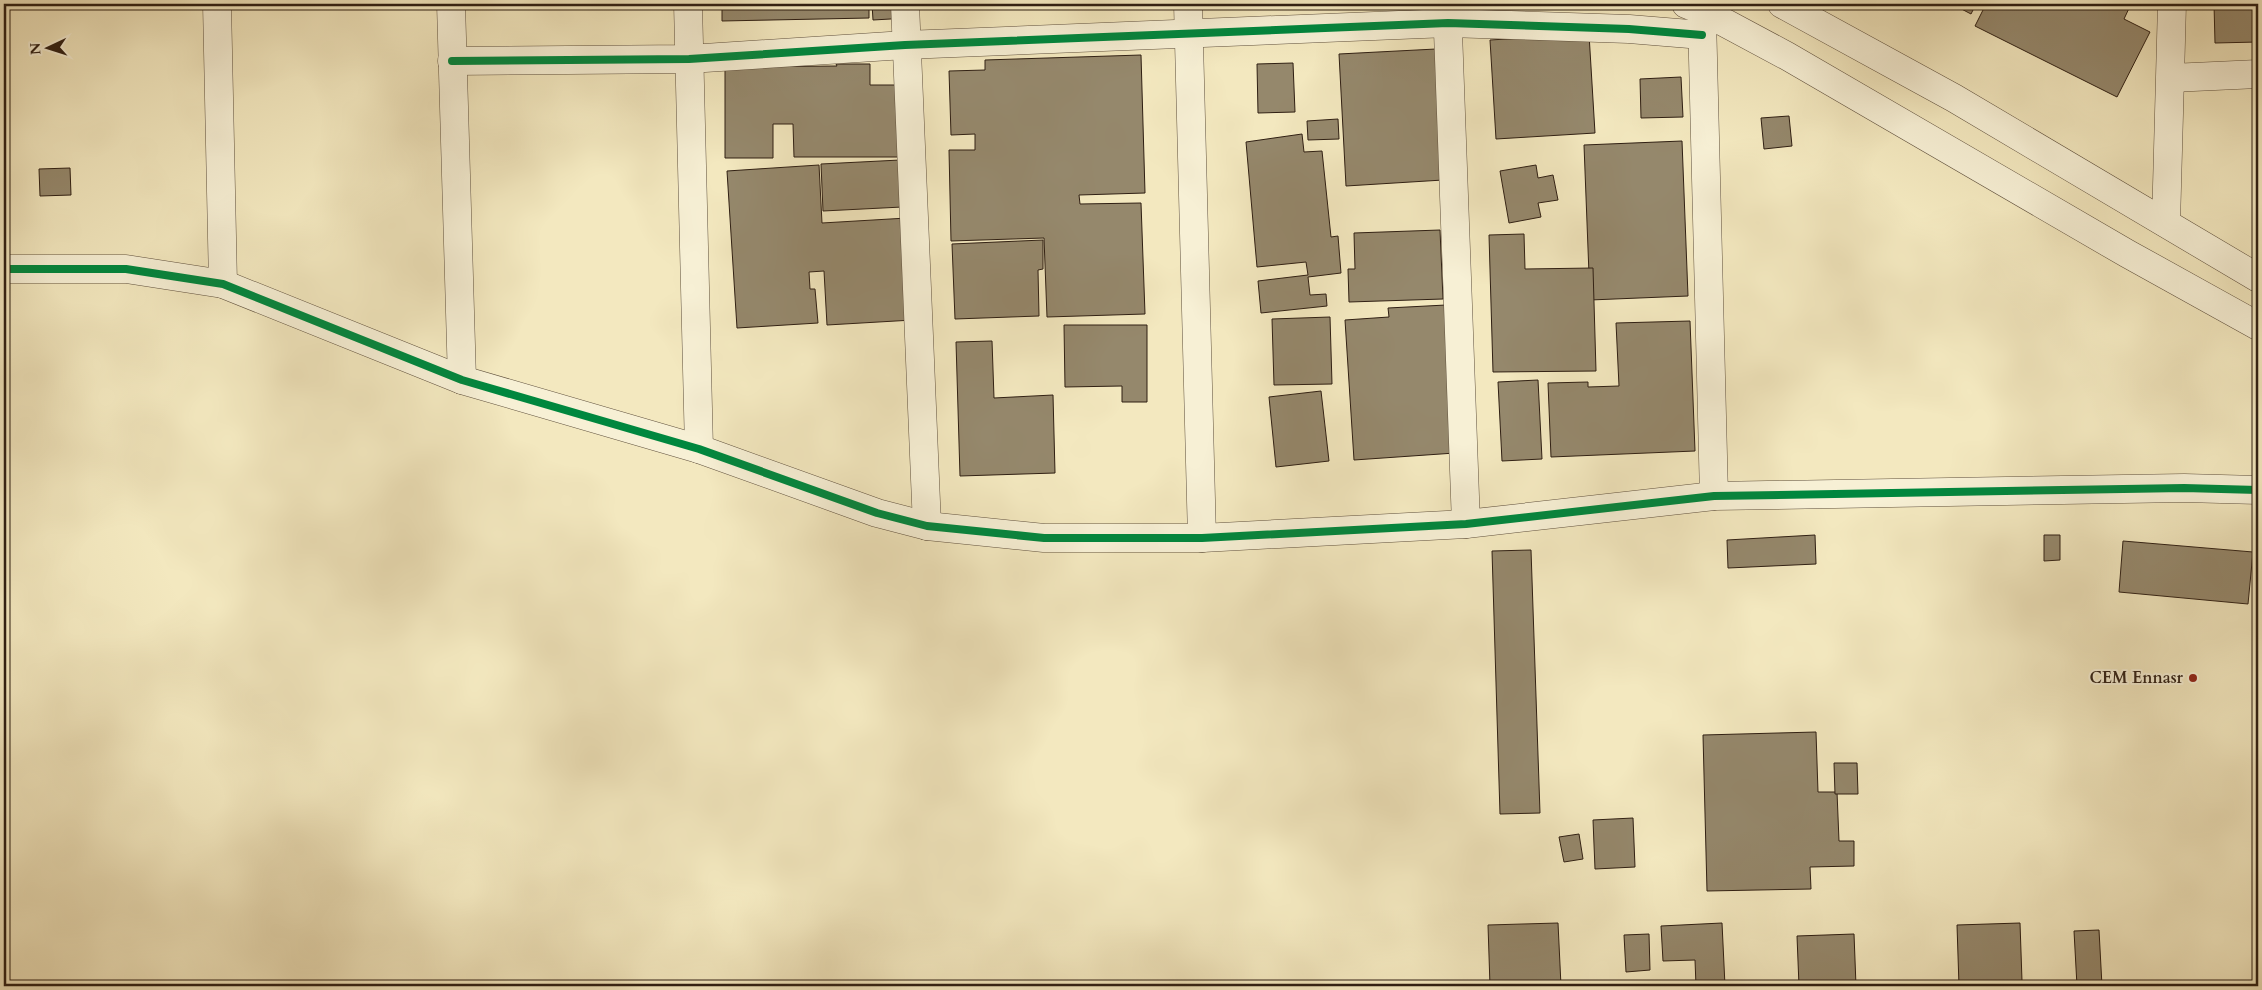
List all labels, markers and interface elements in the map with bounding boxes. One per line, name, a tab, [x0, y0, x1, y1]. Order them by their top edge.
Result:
north arrow	[22, 22, 72, 72]
text: N	[26, 42, 45, 56]
place label: CEM Ennasr	[2089, 667, 2184, 689]
marker: CEM Ennasr	[2187, 672, 2199, 684]

